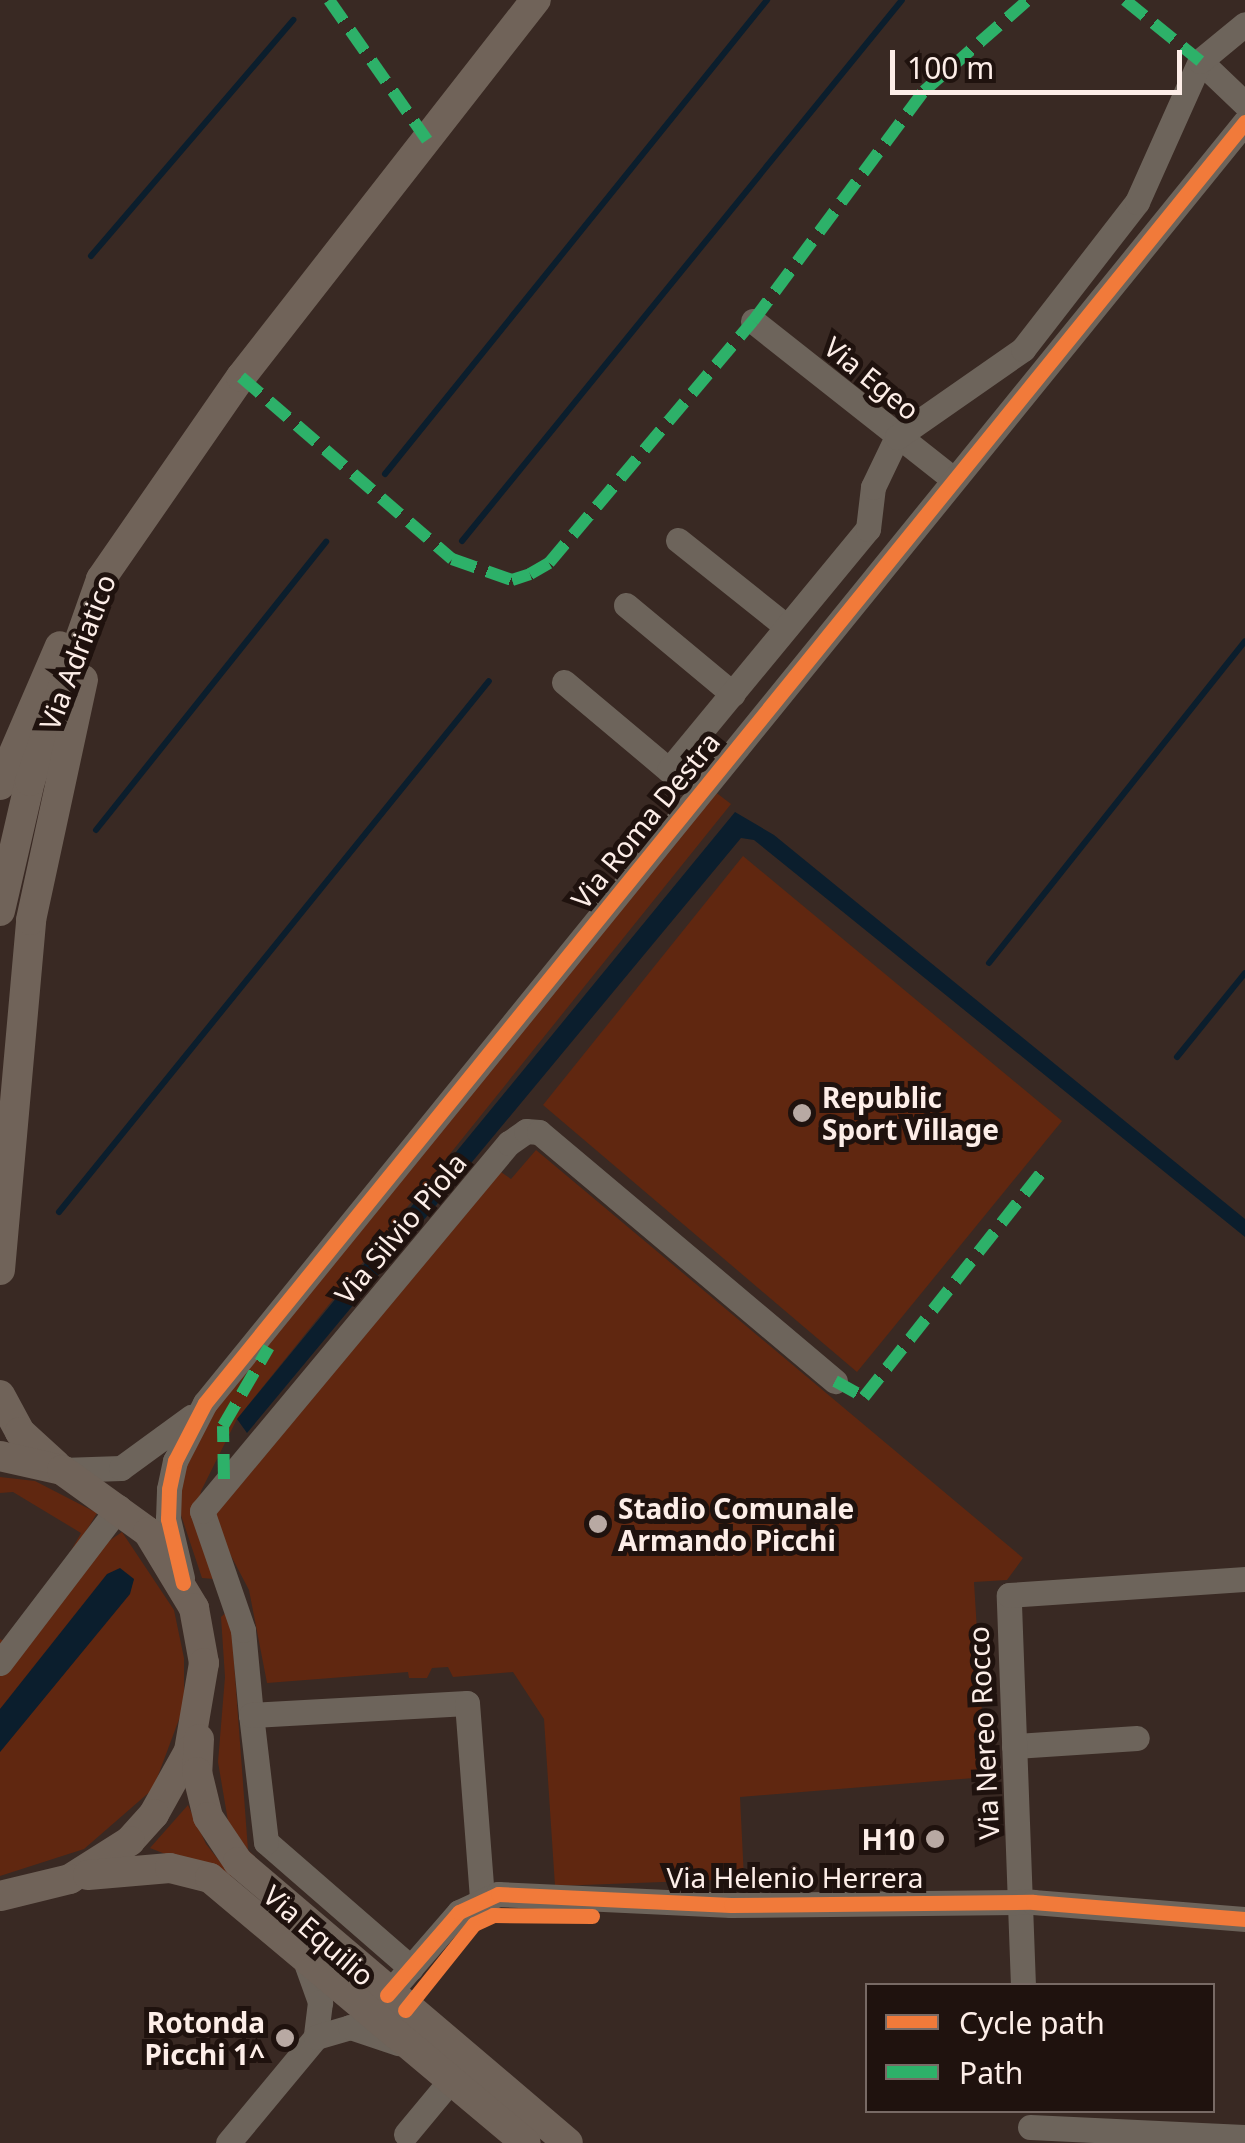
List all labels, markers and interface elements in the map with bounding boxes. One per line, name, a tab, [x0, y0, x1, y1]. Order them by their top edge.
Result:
scale bar	[895, 30, 1188, 92]
text: 100 m	[907, 47, 994, 88]
street label: Via Egeo	[818, 330, 926, 426]
street label: Via Adriatico	[32, 569, 122, 735]
street label: Via Roma Destra	[564, 725, 726, 915]
place label: Republic Sport Village	[822, 1080, 999, 1146]
marker: Republic Sport Village	[791, 1102, 813, 1124]
street label: Via Silvio Piola	[327, 1146, 473, 1310]
place label: Stadio Comunale Armando Picchi	[618, 1491, 854, 1557]
marker: Stadio Comunale Armando Picchi	[587, 1513, 609, 1535]
street label: Via Nereo Rocco	[961, 1626, 1005, 1840]
place label: H10	[862, 1822, 915, 1856]
marker: H10	[924, 1828, 946, 1850]
street label: Via Helenio Herrera	[667, 1860, 923, 1894]
street label: Via Equilio	[257, 1878, 381, 1992]
legend	[865, 1983, 1215, 2113]
text: Cycle path	[959, 2002, 1105, 2043]
place label: Rotonda Picchi 1^	[144, 2005, 265, 2071]
marker: Rotonda Picchi 1^	[274, 2027, 296, 2049]
text: Path	[959, 2052, 1023, 2093]

